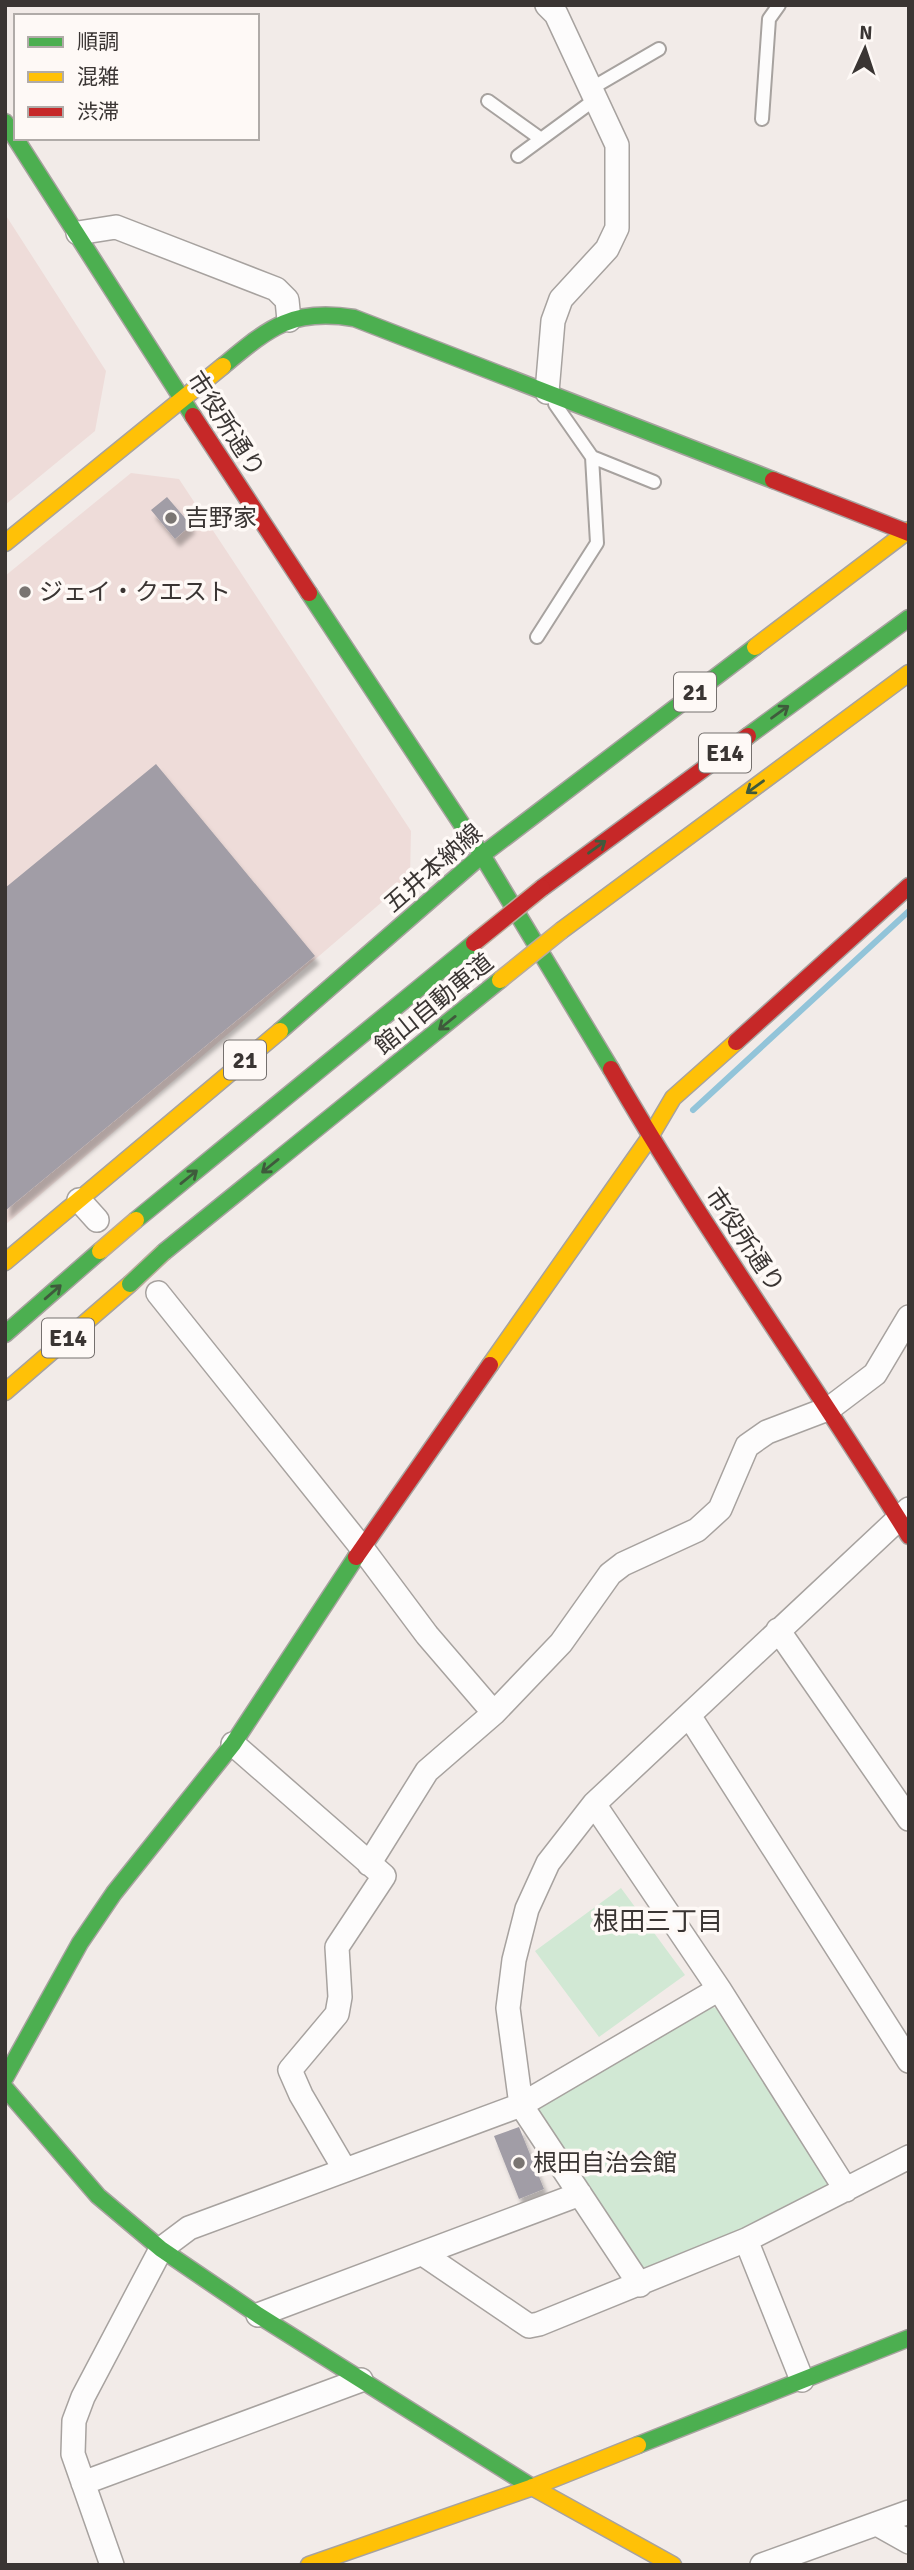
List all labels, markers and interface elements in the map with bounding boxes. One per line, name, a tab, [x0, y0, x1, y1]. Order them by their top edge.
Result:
legend	[14, 14, 259, 140]
north arrow	[830, 14, 900, 84]
text: N	[859, 21, 873, 45]
text: 順調	[77, 29, 119, 55]
text: 混雑	[77, 64, 119, 90]
text: 渋滞	[77, 99, 119, 125]
street label: 市役所通り	[181, 366, 271, 482]
place label: 吉野家	[185, 503, 257, 533]
marker: 吉野家	[163, 510, 179, 526]
place label: ジェイ・クエスト	[39, 577, 231, 607]
marker: ジェイ・クエスト	[17, 584, 33, 600]
road number: 21	[674, 672, 716, 712]
one-way arrow	[770, 705, 789, 720]
road number: E14	[699, 734, 751, 772]
one-way arrow	[746, 779, 765, 794]
street label: 五井本納線	[378, 817, 488, 919]
one-way arrow	[587, 840, 606, 855]
street label: 館山自動車道	[369, 947, 499, 1061]
one-way arrow	[438, 1015, 456, 1030]
road number: 21	[224, 1040, 266, 1079]
one-way arrow	[262, 1158, 280, 1174]
one-way arrow	[180, 1169, 198, 1185]
street label: 市役所通り	[699, 1182, 791, 1298]
one-way arrow	[43, 1284, 61, 1300]
road number: E14	[42, 1318, 94, 1358]
district label: 根田三丁目	[593, 1906, 723, 1938]
place label: 根田自治会館	[533, 2148, 677, 2178]
marker: 根田自治会館	[511, 2155, 527, 2171]

